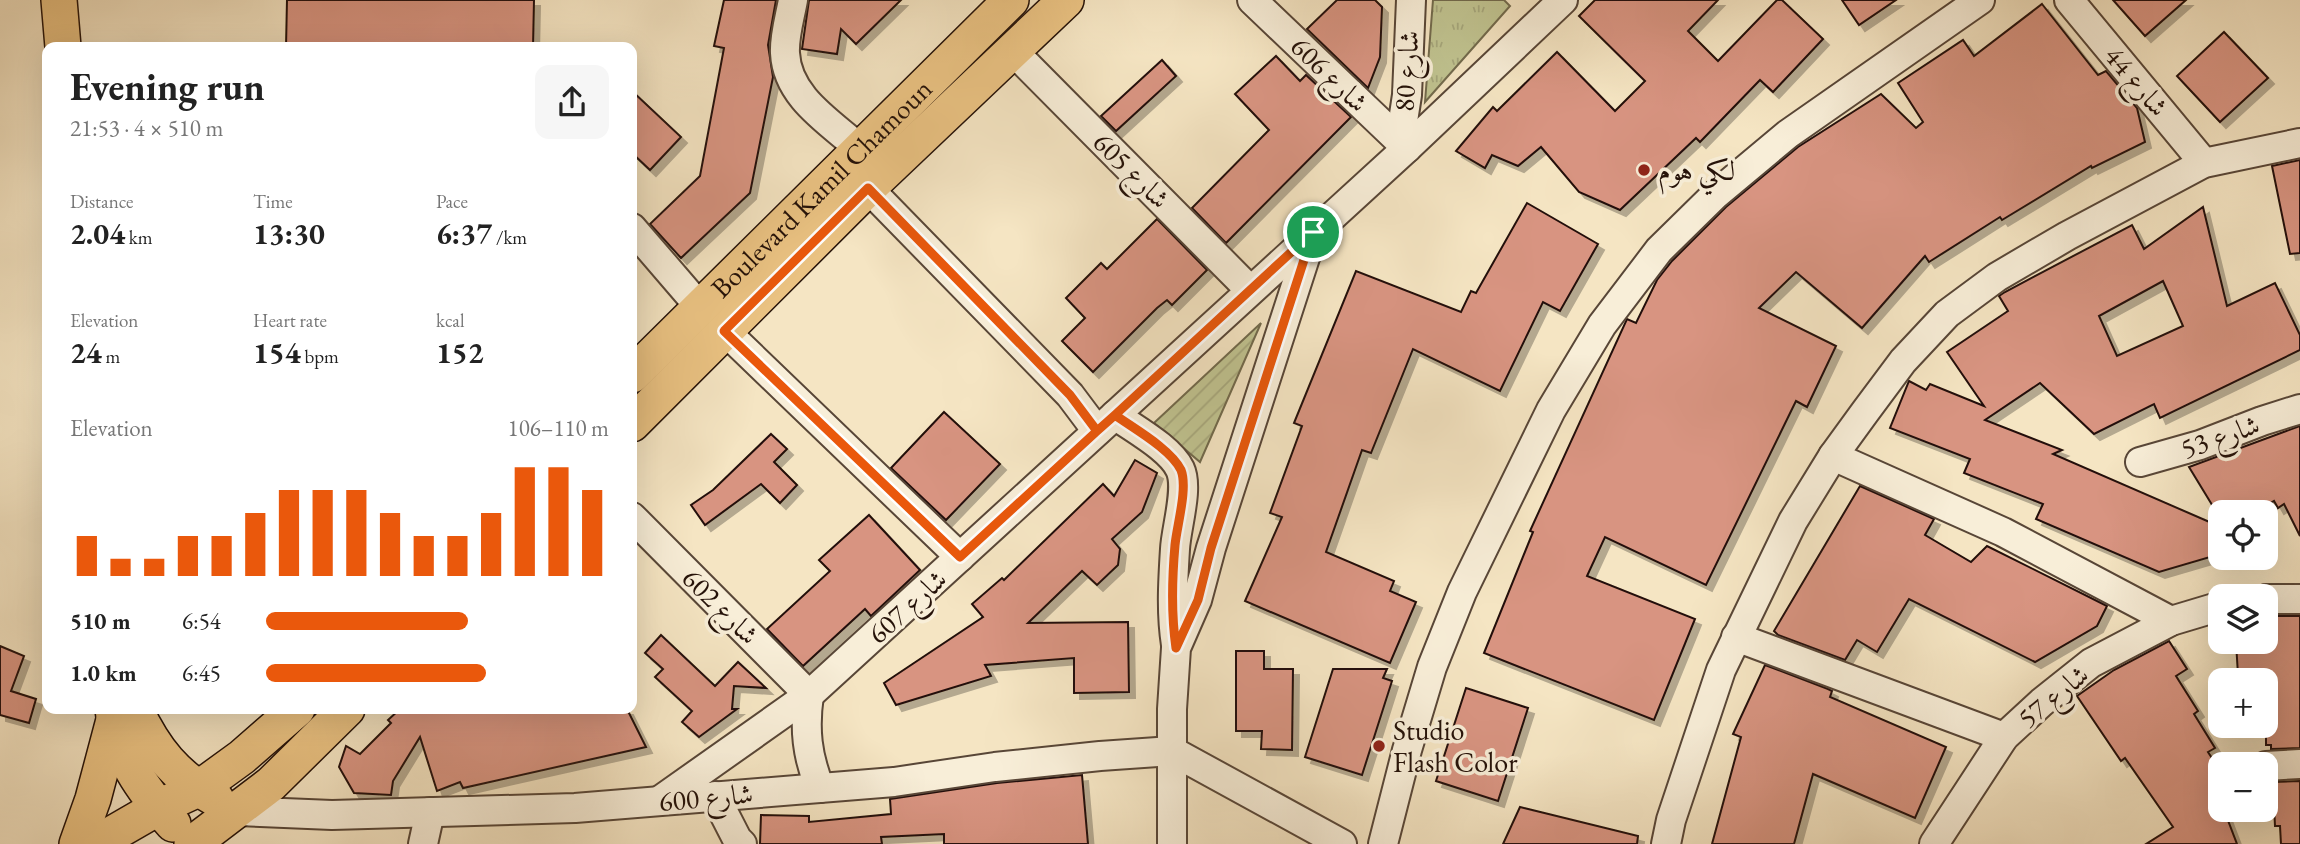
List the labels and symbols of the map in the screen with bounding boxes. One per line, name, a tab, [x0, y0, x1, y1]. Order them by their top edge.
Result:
street label: شارع 606	[1279, 28, 1377, 124]
street label: شارع 80	[1385, 29, 1433, 113]
street label: شارع 44	[2093, 38, 2177, 127]
street label: Boulevard Kamil Chamoun	[703, 71, 939, 305]
street label: شارع 605	[1082, 124, 1178, 220]
place label: لكي هوم	[1658, 152, 1736, 196]
marker: لكي هوم	[1636, 162, 1652, 178]
pin	[1283, 202, 1343, 262]
street label: شارع 53	[2176, 406, 2266, 472]
street label: شارع 602	[671, 560, 767, 656]
street label: شارع 607	[860, 561, 958, 655]
street label: شارع 57	[2010, 656, 2100, 740]
place label: Studio Flash Color	[1393, 712, 1518, 780]
marker: Studio Flash Color	[1371, 738, 1387, 754]
street label: شارع 600	[657, 775, 755, 825]

